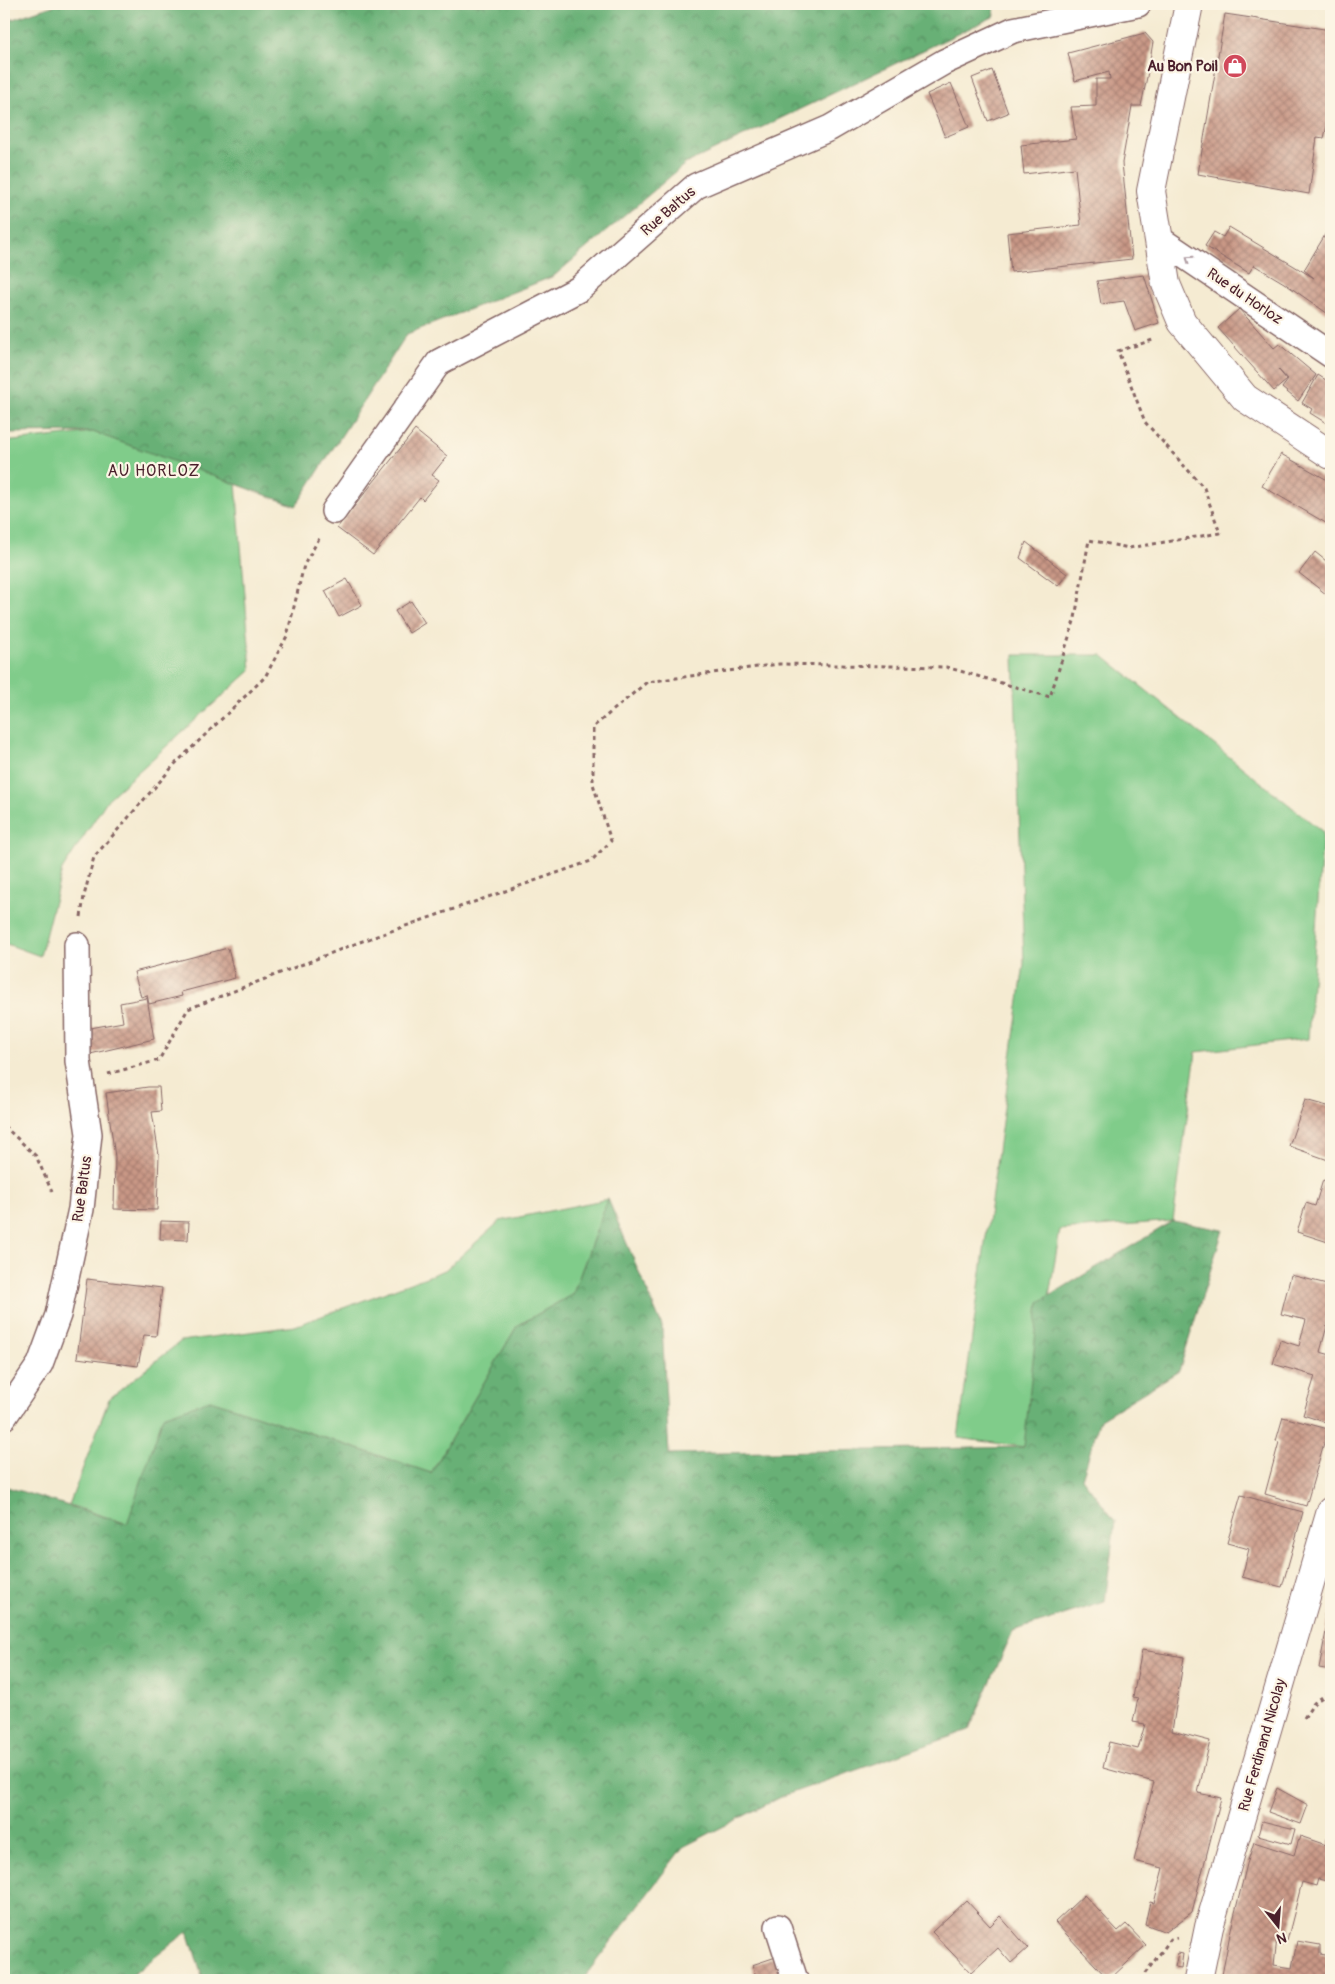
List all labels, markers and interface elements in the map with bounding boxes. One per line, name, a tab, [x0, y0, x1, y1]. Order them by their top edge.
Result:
shop icon: Au Bon Poil	[1222, 53, 1248, 79]
place label: Au Bon Poil	[1147, 57, 1218, 76]
street label: Rue Baltus	[637, 182, 700, 240]
one-way arrow	[1186, 256, 1195, 265]
street label: Rue du Horloz	[1203, 264, 1286, 329]
district label: AU HORLOZ	[107, 461, 201, 481]
street label: Rue Baltus	[68, 1155, 97, 1223]
street label: Rue Ferdinand Nicolay	[1234, 1676, 1291, 1814]
north arrow	[1252, 1902, 1302, 1952]
text: N	[1275, 1928, 1289, 1947]

